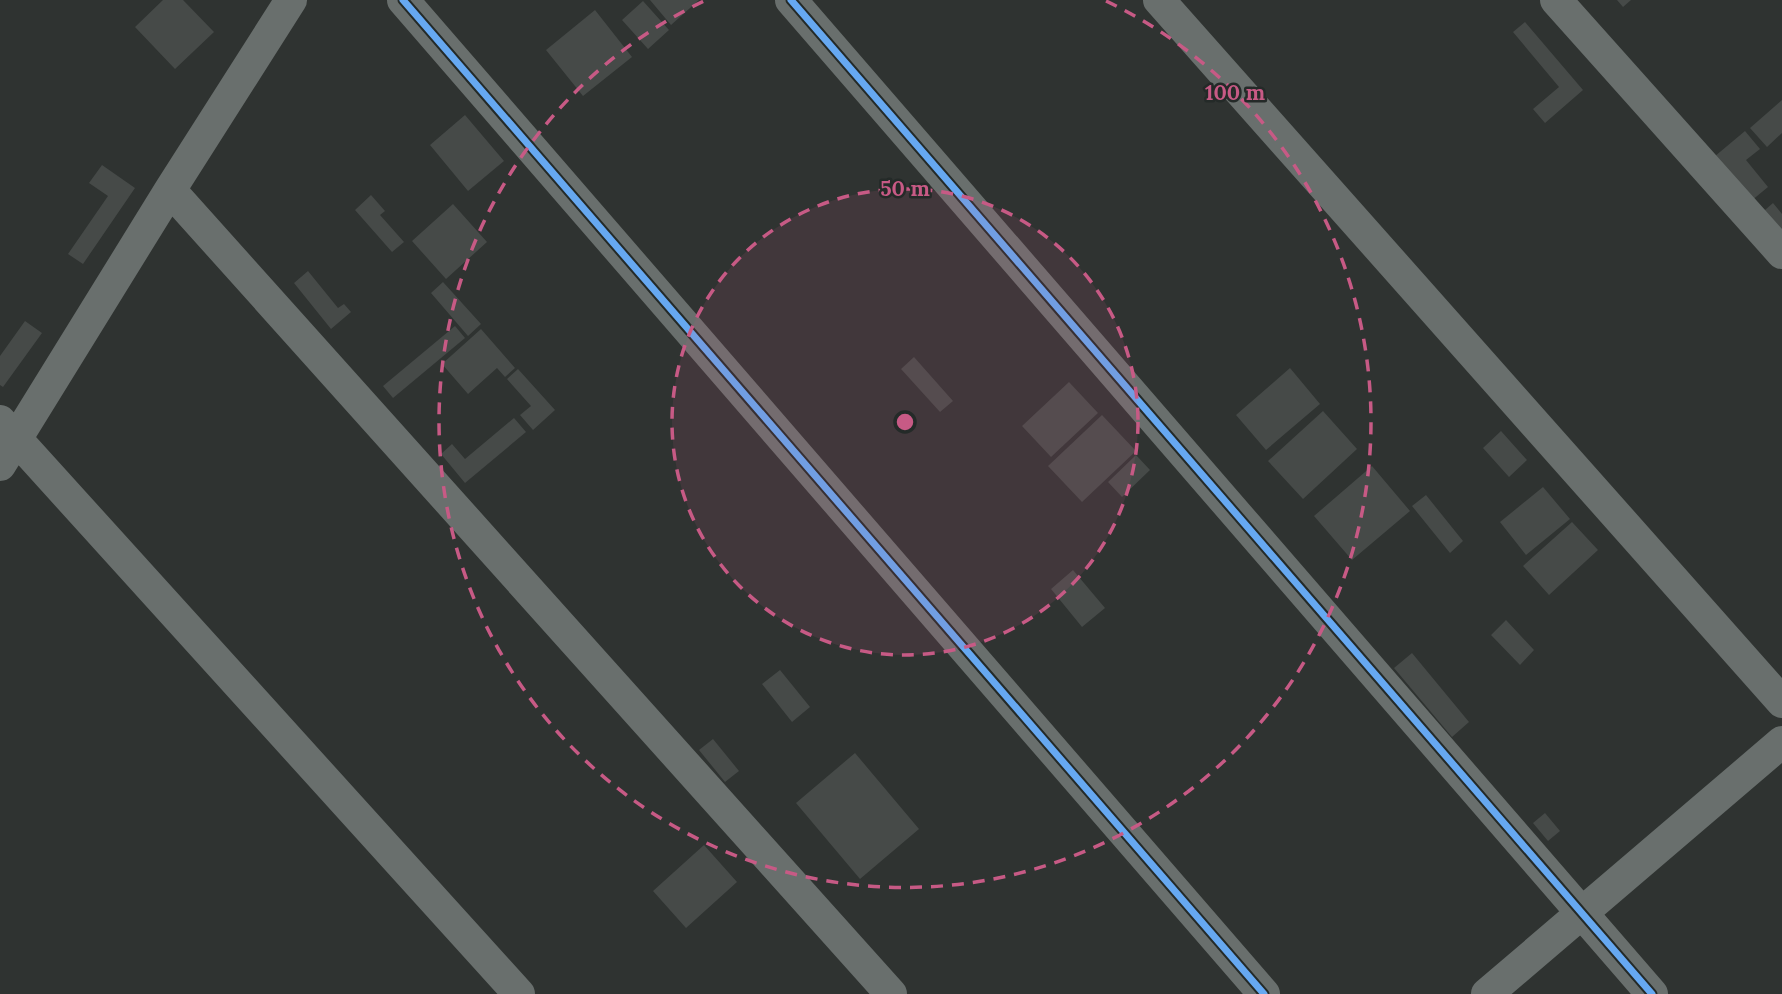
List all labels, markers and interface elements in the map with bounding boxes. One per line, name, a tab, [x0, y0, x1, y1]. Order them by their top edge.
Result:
text: 100 m	[1205, 79, 1265, 106]
text: 50 m	[880, 175, 930, 202]
centre of rings	[893, 410, 917, 434]

